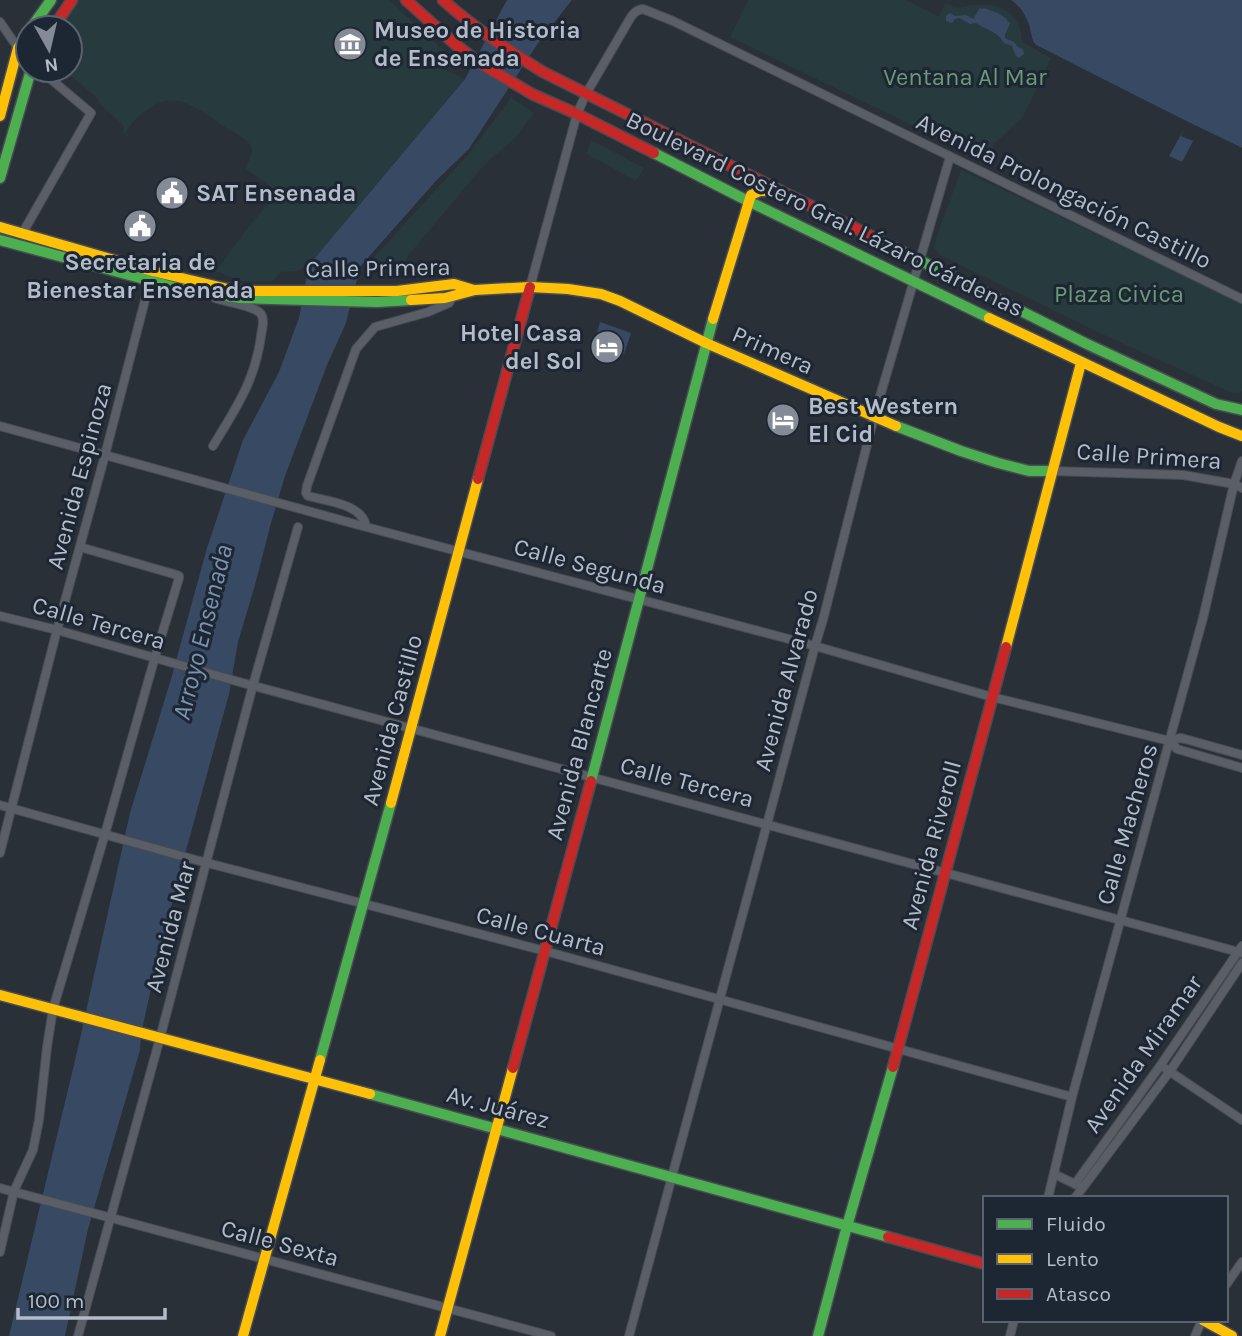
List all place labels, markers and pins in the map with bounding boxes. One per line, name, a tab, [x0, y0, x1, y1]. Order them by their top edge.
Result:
place label: Museo de Historia de Ensenada	[374, 16, 580, 72]
museum icon: Museo de Historia de Ensenada	[331, 25, 369, 63]
public building icon: SAT Ensenada	[153, 174, 191, 212]
place label: SAT Ensenada	[196, 179, 356, 207]
public building icon: Secretaria de Bienestar Ensenada	[121, 207, 159, 245]
place label: Secretaria de Bienestar Ensenada	[26, 248, 254, 304]
place label: Hotel Casa del Sol	[460, 319, 582, 375]
hotel icon: Hotel Casa del Sol	[588, 328, 626, 366]
place label: Best Western El Cid	[808, 392, 958, 448]
hotel icon: Best Western El Cid	[764, 401, 802, 439]

